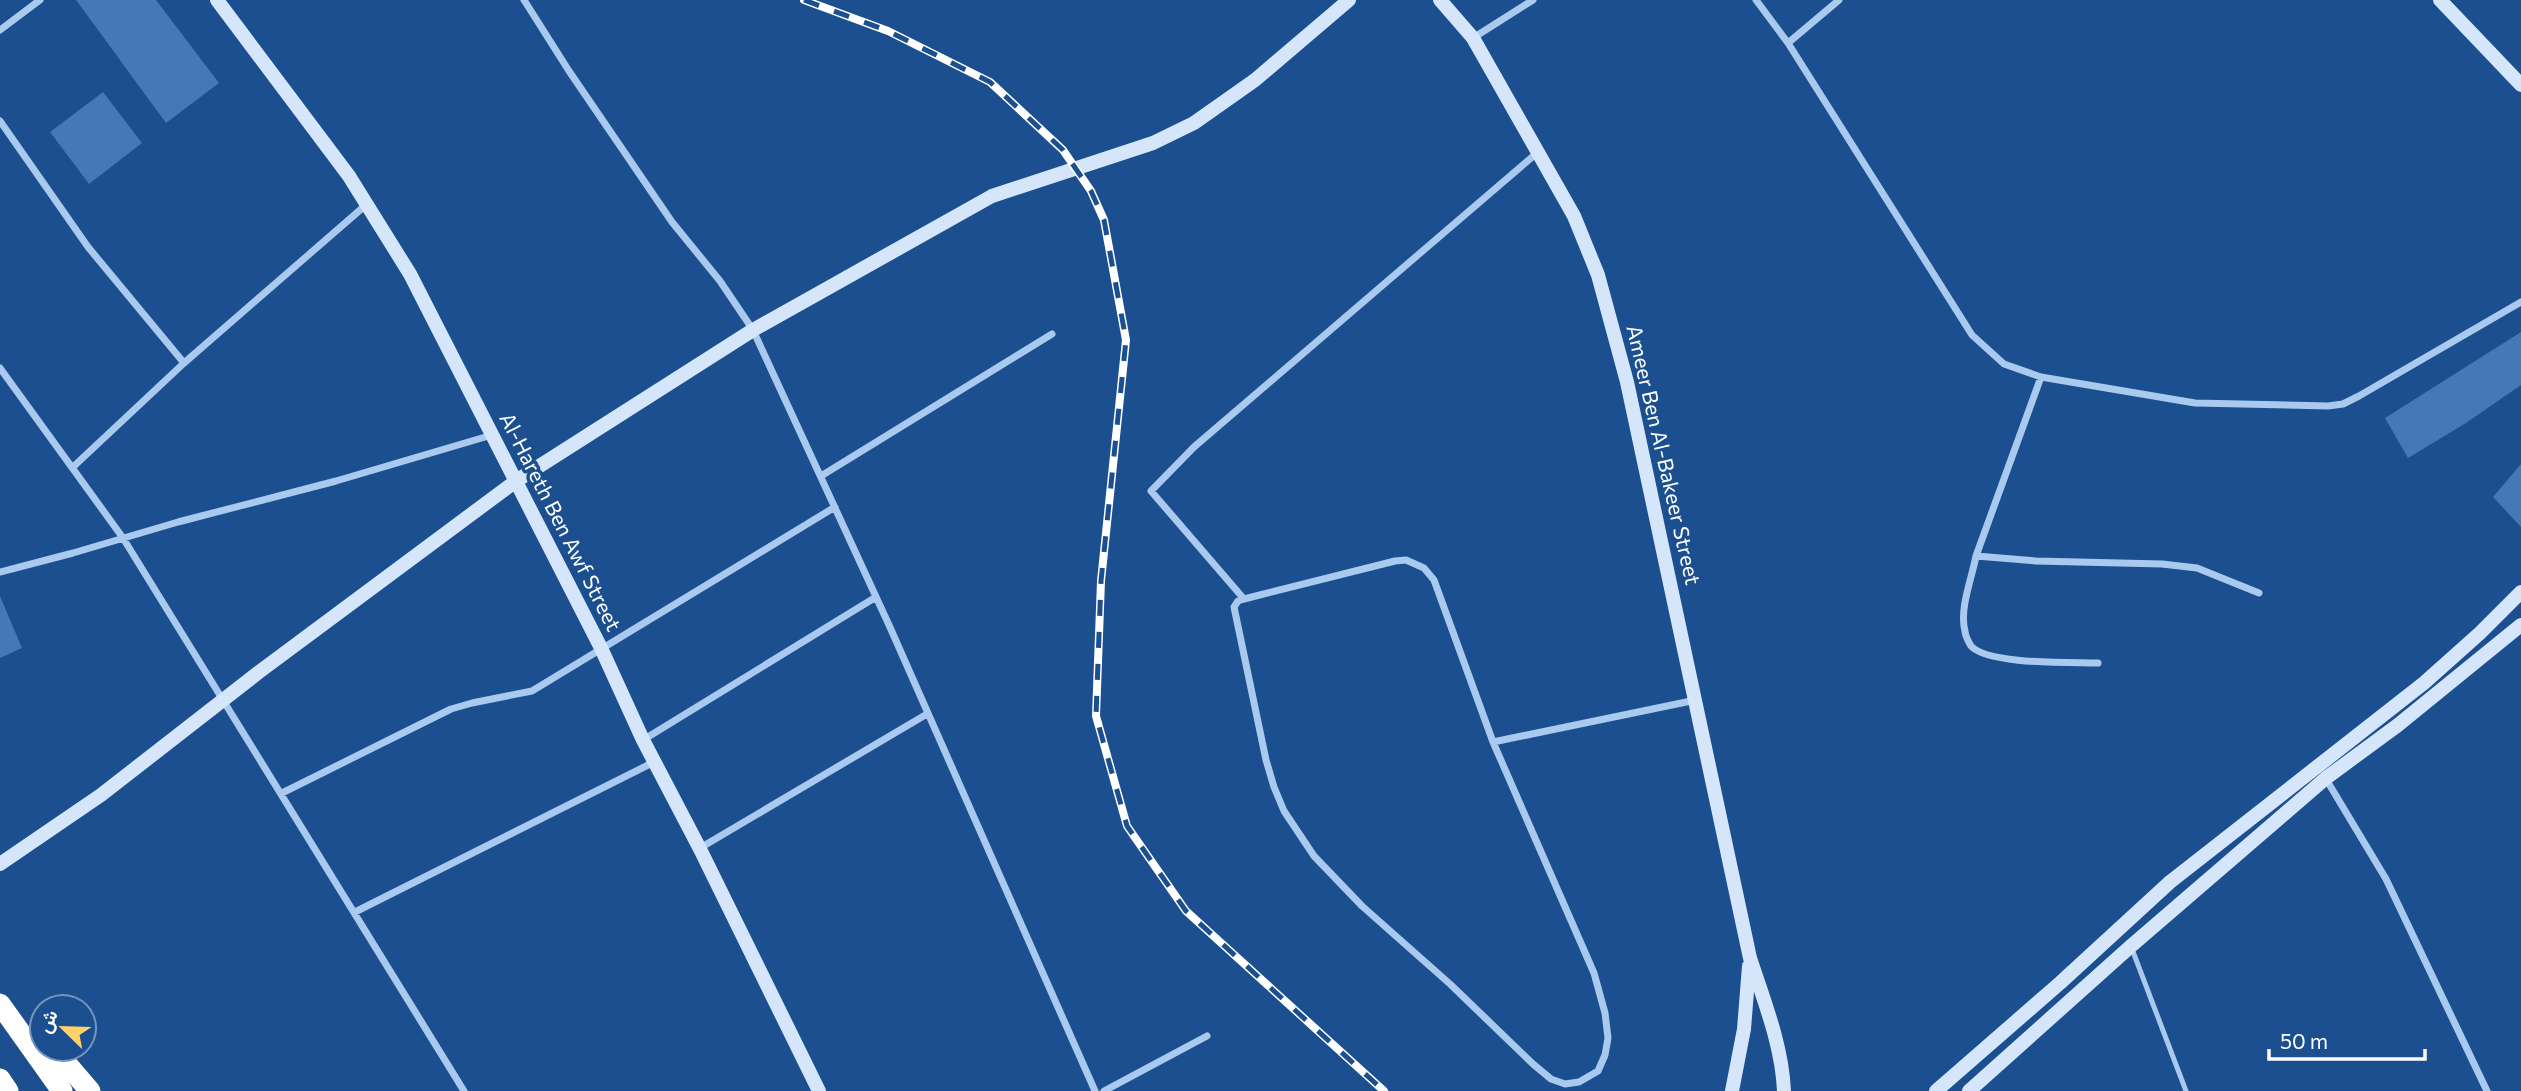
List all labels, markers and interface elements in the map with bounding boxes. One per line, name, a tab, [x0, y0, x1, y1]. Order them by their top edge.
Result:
street label: Ameer Ben Al-Bakeer Street	[1622, 322, 1707, 587]
street label: Al-Hareth Ben Awf Street	[495, 408, 627, 635]
north arrow	[28, 993, 98, 1063]
text: ش	[32, 1006, 63, 1037]
scale bar	[2269, 1018, 2425, 1062]
text: 50 m	[2280, 1028, 2328, 1053]

